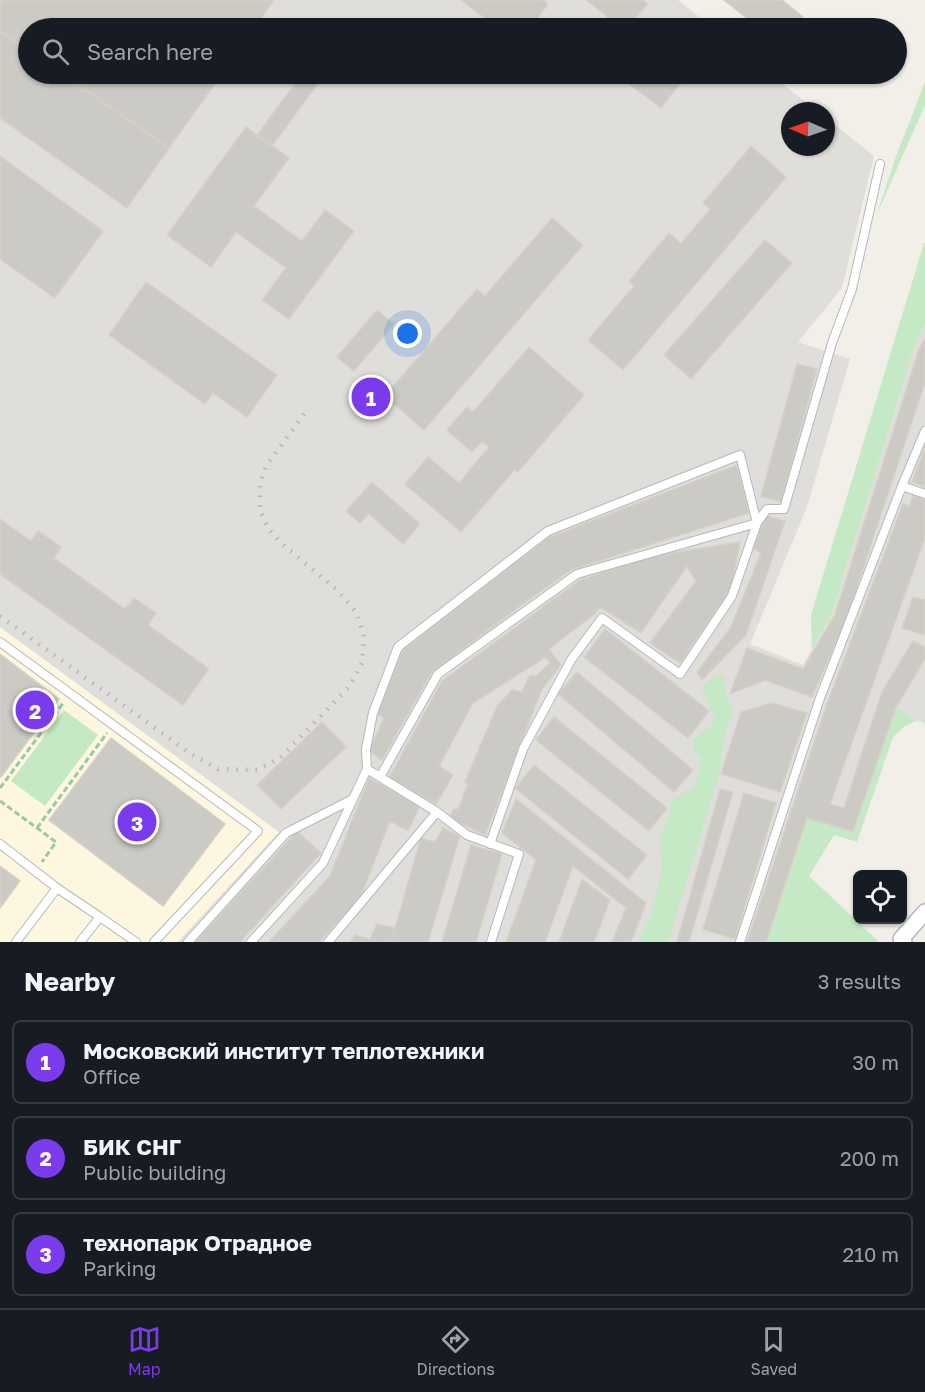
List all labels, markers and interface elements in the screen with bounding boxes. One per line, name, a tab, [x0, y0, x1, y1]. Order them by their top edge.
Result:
search box	[18, 18, 907, 84]
icon: search	[39, 35, 72, 68]
text: Search here	[87, 38, 213, 65]
north arrow	[781, 102, 835, 156]
your location	[393, 319, 422, 348]
pin: 1	[352, 374, 391, 420]
pin: 2	[15, 688, 54, 732]
pin: 3	[118, 800, 156, 844]
map controls	[853, 870, 907, 924]
button: locate	[853, 870, 907, 924]
text: Nearby	[24, 966, 115, 997]
text: 3 results	[818, 969, 901, 993]
text: Московский институт теплотехники	[83, 1037, 484, 1064]
text: 1	[40, 1050, 51, 1074]
text: 30 m	[852, 1050, 899, 1074]
text: Office	[83, 1064, 140, 1088]
text: БИК СНГ	[83, 1133, 181, 1160]
text: 2	[39, 1146, 52, 1170]
text: 200 m	[840, 1146, 899, 1170]
text: Public building	[83, 1160, 226, 1184]
text: технопарк Отрадное	[83, 1229, 312, 1256]
text: 3	[39, 1242, 52, 1266]
text: 210 m	[843, 1242, 899, 1266]
text: Parking	[83, 1256, 156, 1280]
tab: Map	[128, 1323, 161, 1379]
tab: Directions	[417, 1323, 495, 1379]
tab: Saved	[750, 1323, 797, 1379]

